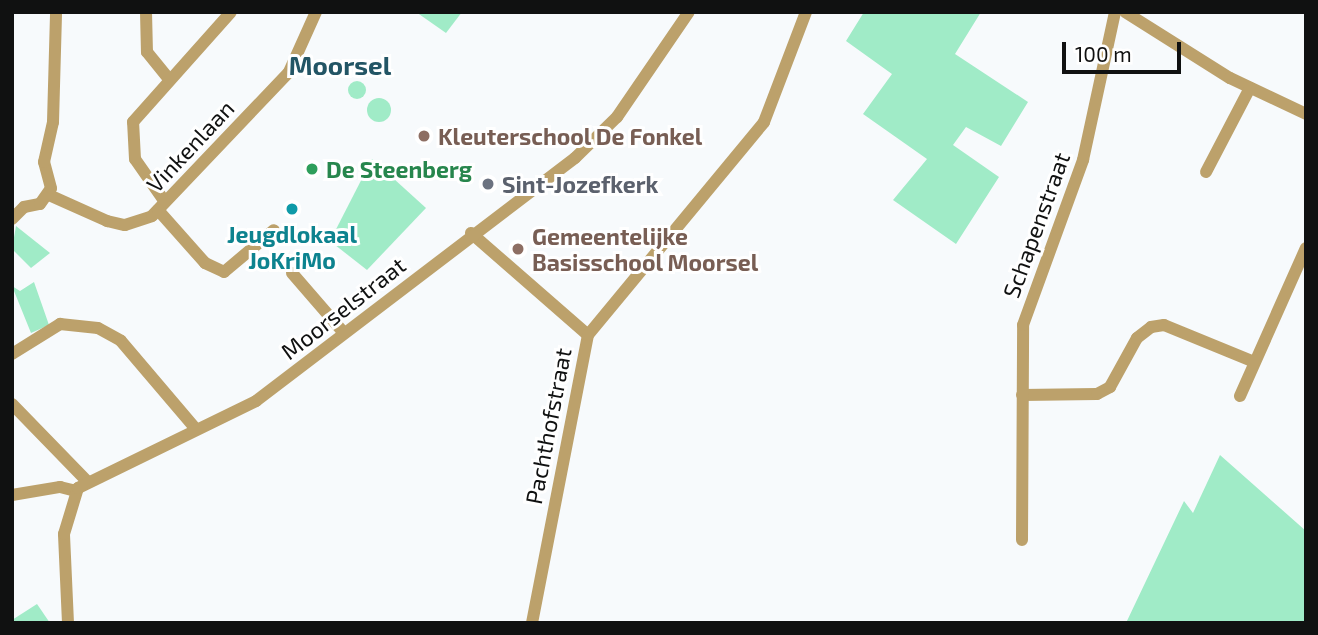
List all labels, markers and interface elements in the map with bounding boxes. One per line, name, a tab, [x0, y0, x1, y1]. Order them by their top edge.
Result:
scale bar	[1066, 28, 1185, 72]
text: 100 m	[1075, 41, 1132, 66]
district label: Moorsel	[289, 49, 391, 81]
street label: Vinkenlaan	[140, 94, 240, 198]
place label: Kleuterschool De Fonkel	[438, 122, 703, 150]
marker: Kleuterschool De Fonkel	[416, 128, 432, 144]
street label: Schapenstraat	[997, 148, 1075, 302]
place label: De Steenberg	[326, 155, 472, 183]
marker: De Steenberg	[304, 161, 320, 177]
place label: Sint-Jozefkerk	[502, 170, 658, 198]
marker: Sint-Jozefkerk	[480, 176, 496, 192]
marker: Jeugdlokaal JoKriMo	[284, 201, 300, 217]
place label: Jeugdlokaal JoKriMo	[227, 220, 357, 274]
place label: Gemeentelijke Basisschool Moorsel	[532, 222, 759, 276]
marker: Gemeentelijke Basisschool Moorsel	[510, 241, 526, 257]
street label: Moorselstraat	[275, 251, 411, 365]
street label: Pachthofstraat	[519, 346, 577, 506]

